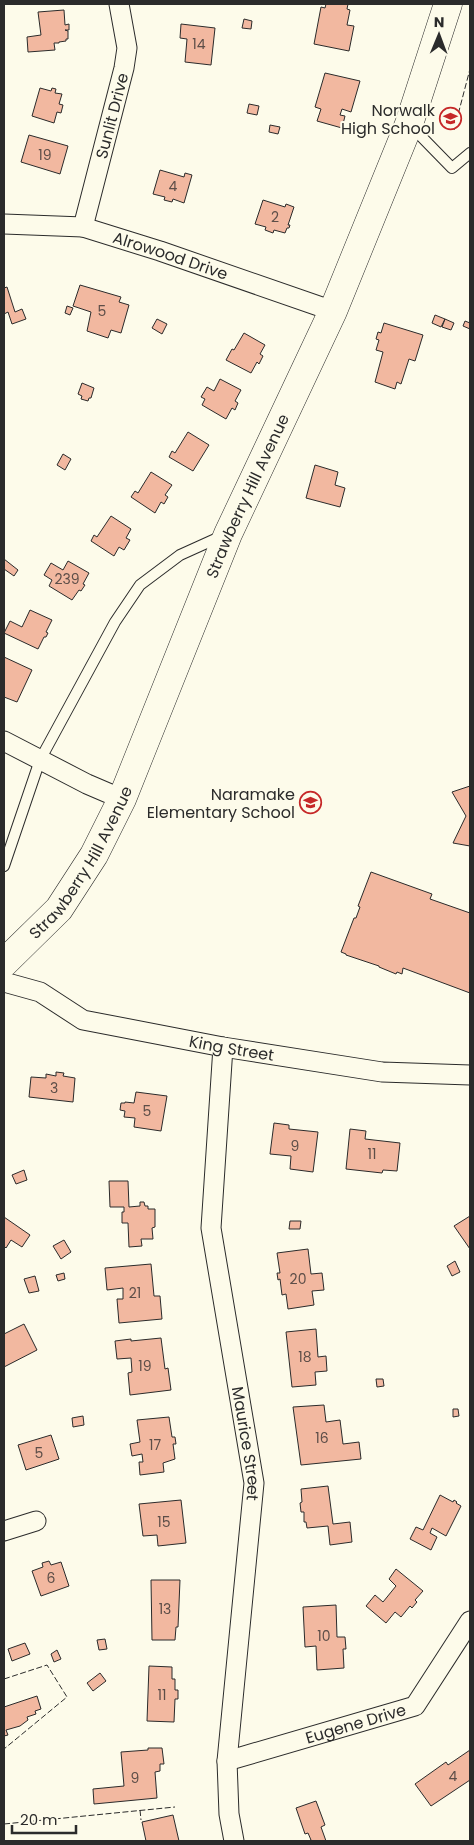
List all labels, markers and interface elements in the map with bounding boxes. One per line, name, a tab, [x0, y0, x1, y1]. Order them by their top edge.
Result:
north arrow	[414, 10, 464, 60]
text: N	[434, 12, 445, 32]
house number: 14	[192, 34, 206, 54]
street label: Sunlit Drive	[90, 70, 134, 161]
place label: Norwalk High School	[341, 99, 436, 140]
school or university icon: Norwalk High School	[439, 107, 463, 131]
house number: 19	[38, 145, 52, 165]
house number: 4	[169, 176, 178, 196]
house number: 2	[271, 207, 279, 227]
street label: Alrowood Drive	[110, 226, 231, 286]
house number: 5	[98, 301, 106, 321]
street label: Strawberry Hill Avenue	[200, 410, 295, 582]
house number: 239	[54, 569, 80, 589]
street label: Strawberry Hill Avenue	[24, 783, 138, 944]
place label: Naramake Elementary School	[147, 783, 295, 824]
school or university icon: Naramake Elementary School	[299, 791, 323, 815]
street label: King Street	[187, 1030, 276, 1067]
house number: 3	[50, 1078, 58, 1098]
house number: 5	[143, 1101, 151, 1121]
house number: 9	[291, 1136, 299, 1156]
house number: 11	[368, 1144, 376, 1164]
house number: 20	[290, 1269, 306, 1289]
house number: 21	[129, 1283, 141, 1303]
house number: 18	[298, 1347, 312, 1367]
house number: 19	[138, 1356, 152, 1376]
street label: Maurice Street	[226, 1385, 265, 1502]
house number: 16	[315, 1428, 329, 1448]
house number: 17	[149, 1435, 161, 1455]
house number: 5	[35, 1443, 43, 1463]
house number: 15	[157, 1512, 171, 1532]
house number: 6	[47, 1568, 56, 1588]
house number: 13	[159, 1599, 171, 1619]
house number: 10	[317, 1626, 331, 1646]
house number: 11	[158, 1685, 166, 1705]
street label: Eugene Drive	[303, 1698, 409, 1749]
house number: 4	[449, 1766, 458, 1786]
house number: 9	[131, 1768, 139, 1788]
scale bar	[12, 1802, 76, 1834]
text: 20 m	[20, 1809, 58, 1830]

